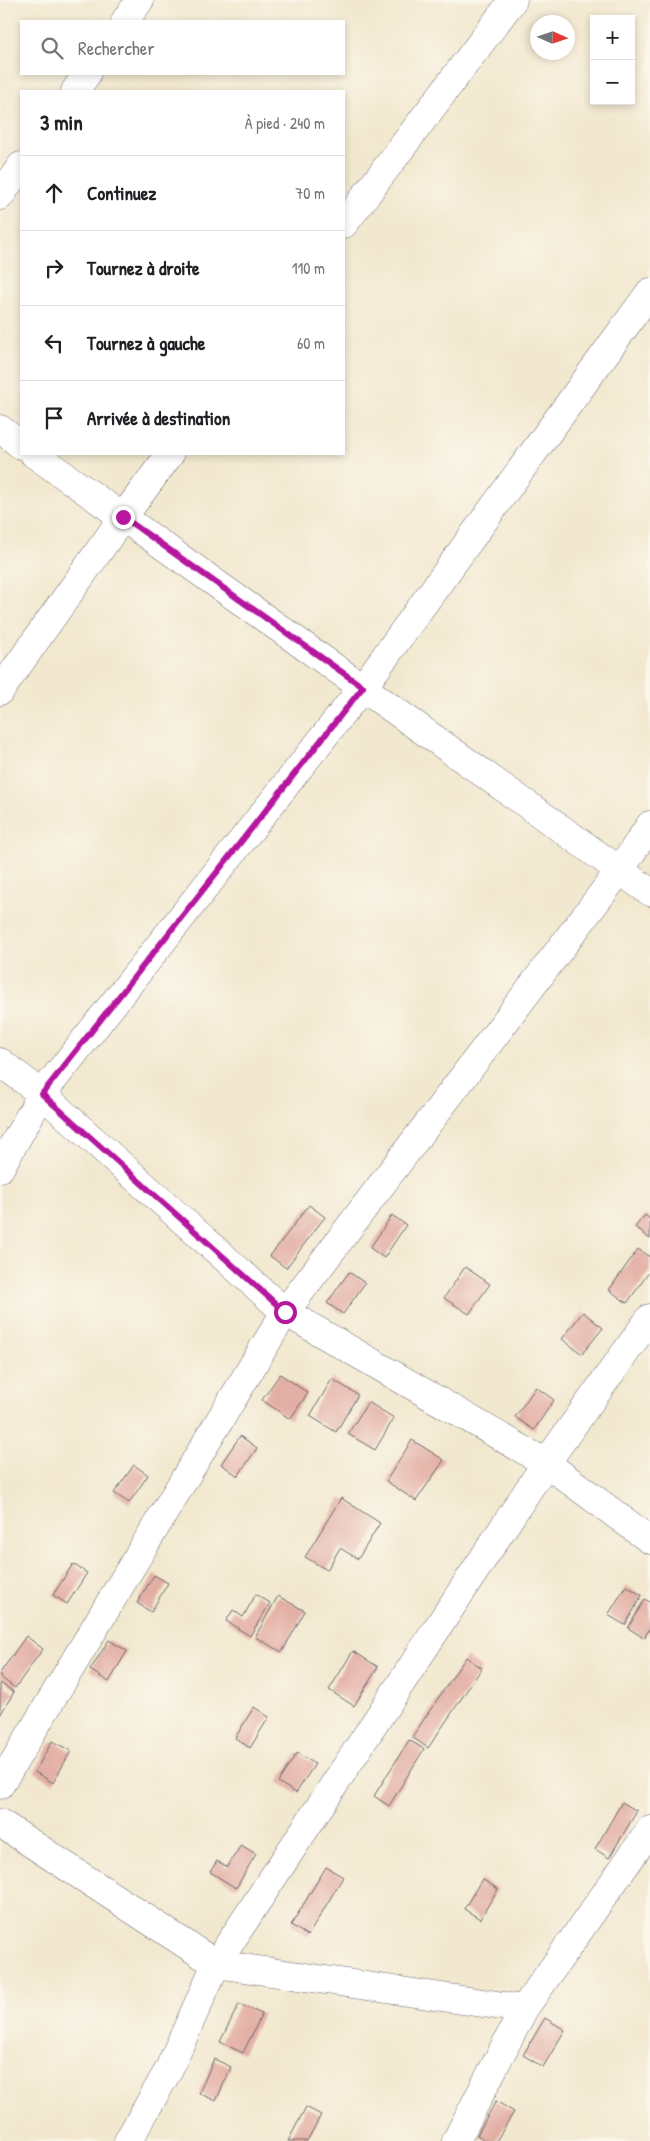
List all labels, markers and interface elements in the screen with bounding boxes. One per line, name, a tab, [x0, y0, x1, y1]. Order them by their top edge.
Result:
north arrow	[530, 15, 575, 60]
map controls	[590, 15, 635, 105]
button: +	[590, 15, 635, 60]
search box	[20, 20, 345, 75]
icon: search	[38, 34, 66, 62]
text: Rechercher	[78, 35, 155, 61]
button: −	[590, 60, 635, 105]
text: 3 min	[40, 108, 83, 137]
text: À pied · 240 m	[245, 112, 325, 134]
icon: ahead	[40, 179, 68, 207]
text: Continuez	[87, 180, 156, 206]
text: 70 m	[295, 182, 325, 204]
icon: right	[40, 254, 68, 282]
text: Tournez à droite	[87, 255, 200, 281]
text: 110 m	[292, 257, 325, 279]
icon: left	[40, 329, 68, 357]
text: Tournez à gauche	[87, 330, 205, 356]
text: 60 m	[297, 332, 325, 354]
icon: arrive	[40, 404, 68, 432]
text: Arrivée à destination	[87, 405, 230, 431]
route end	[112, 506, 135, 529]
route start	[274, 1301, 297, 1324]

